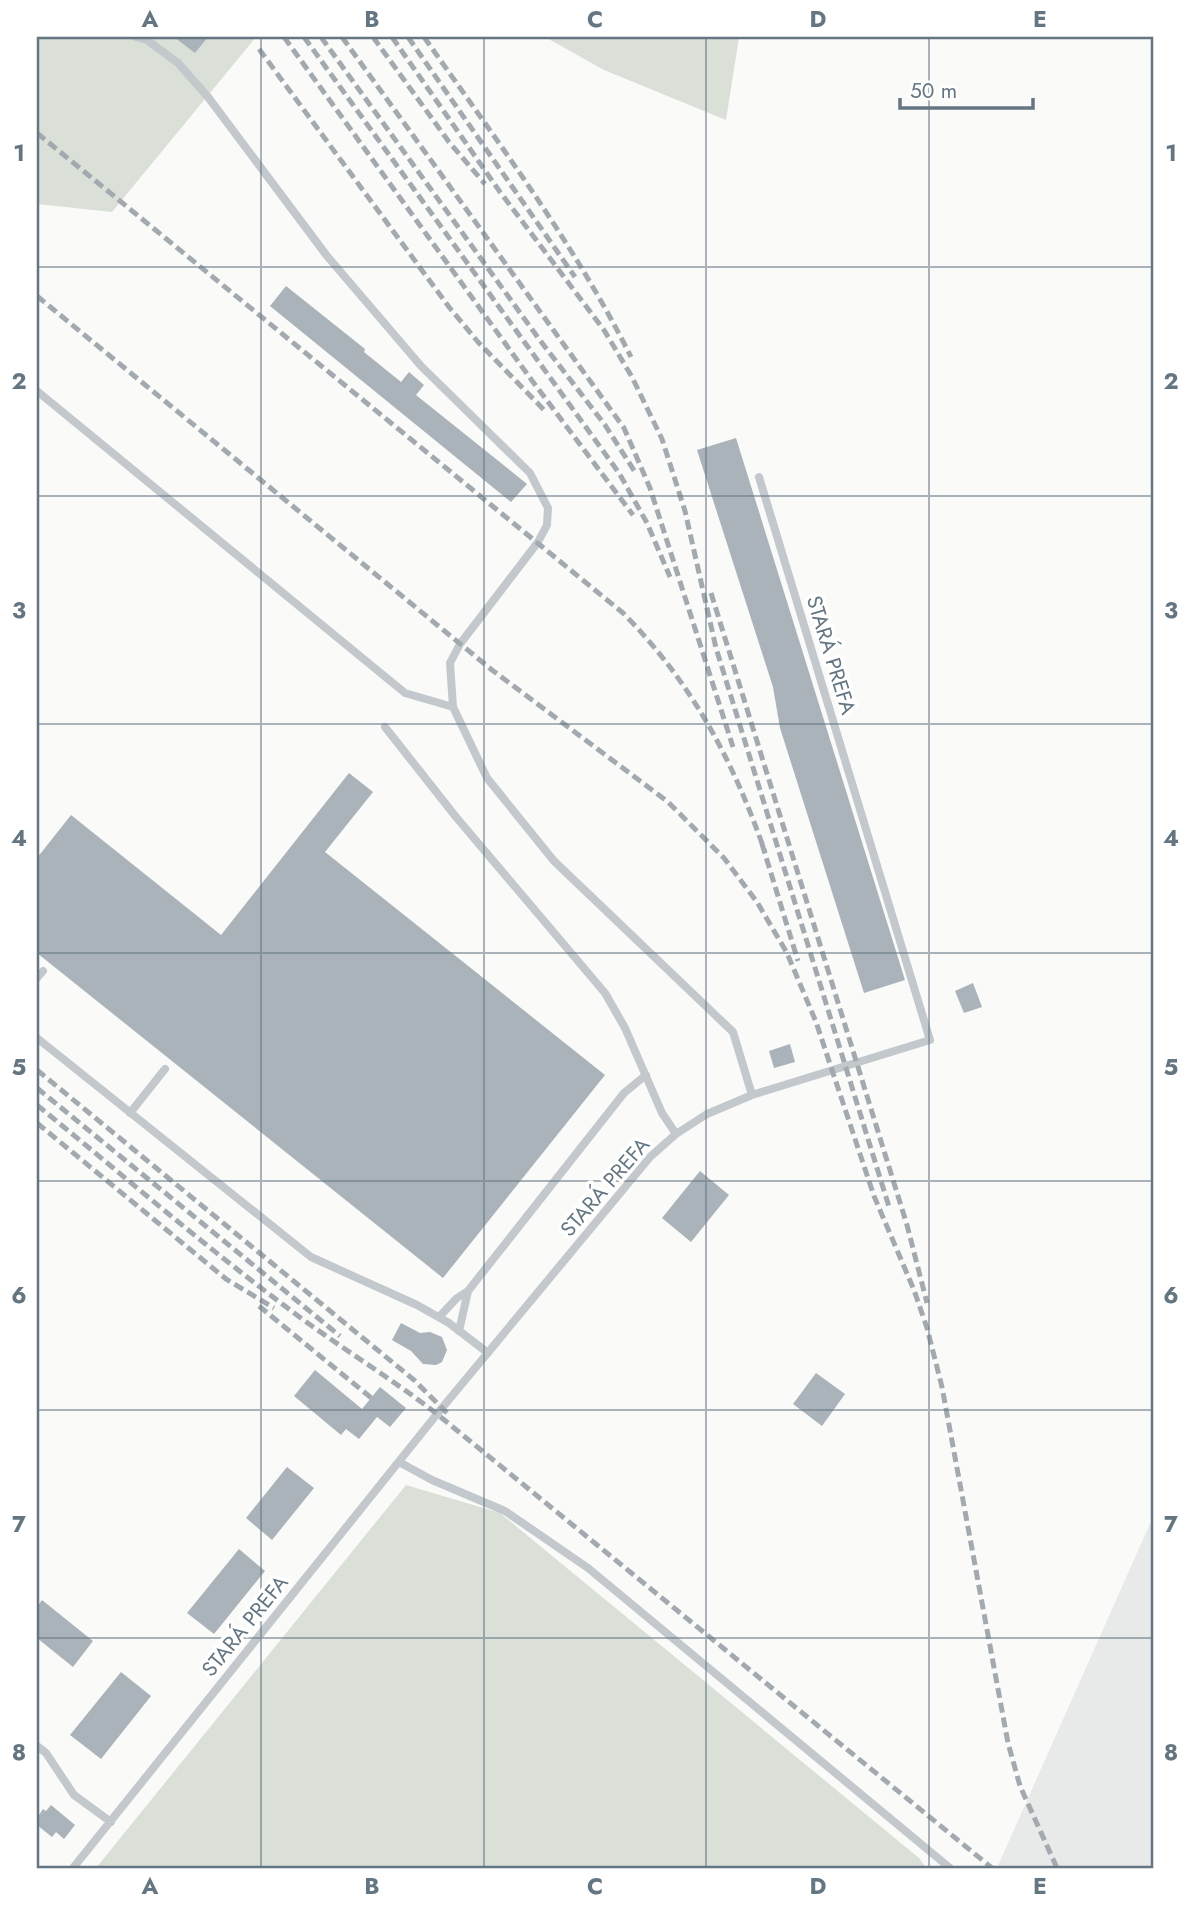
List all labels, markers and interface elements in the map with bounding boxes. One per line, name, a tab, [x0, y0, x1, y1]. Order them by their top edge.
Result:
text: A	[141, 2, 159, 36]
text: B	[364, 2, 380, 36]
text: C	[587, 2, 603, 36]
text: D	[810, 2, 827, 36]
text: E	[1033, 2, 1047, 36]
scale bar	[900, 66, 1032, 110]
text: 50 m	[910, 76, 957, 106]
text: 1	[13, 136, 25, 170]
text: 1	[1165, 136, 1177, 170]
text: 2	[11, 364, 27, 398]
text: 2	[1163, 364, 1179, 398]
street label: STARÁ PREFA	[799, 592, 863, 718]
text: 3	[12, 593, 26, 627]
text: 3	[1164, 593, 1178, 627]
text: 4	[11, 821, 27, 855]
text: 4	[1163, 821, 1179, 855]
text: 5	[12, 1050, 26, 1084]
text: 5	[1164, 1050, 1178, 1084]
street label: STARÁ PREFA	[553, 1131, 657, 1243]
text: 6	[11, 1278, 27, 1312]
text: 6	[1163, 1278, 1179, 1312]
text: 7	[12, 1507, 26, 1541]
text: 7	[1164, 1507, 1178, 1541]
street label: STARÁ PREFA	[195, 1569, 295, 1683]
text: 8	[12, 1735, 26, 1769]
text: 8	[1164, 1735, 1178, 1769]
text: A	[141, 1869, 159, 1903]
text: B	[364, 1869, 380, 1903]
text: C	[587, 1869, 603, 1903]
text: D	[810, 1869, 827, 1903]
text: E	[1033, 1869, 1047, 1903]

